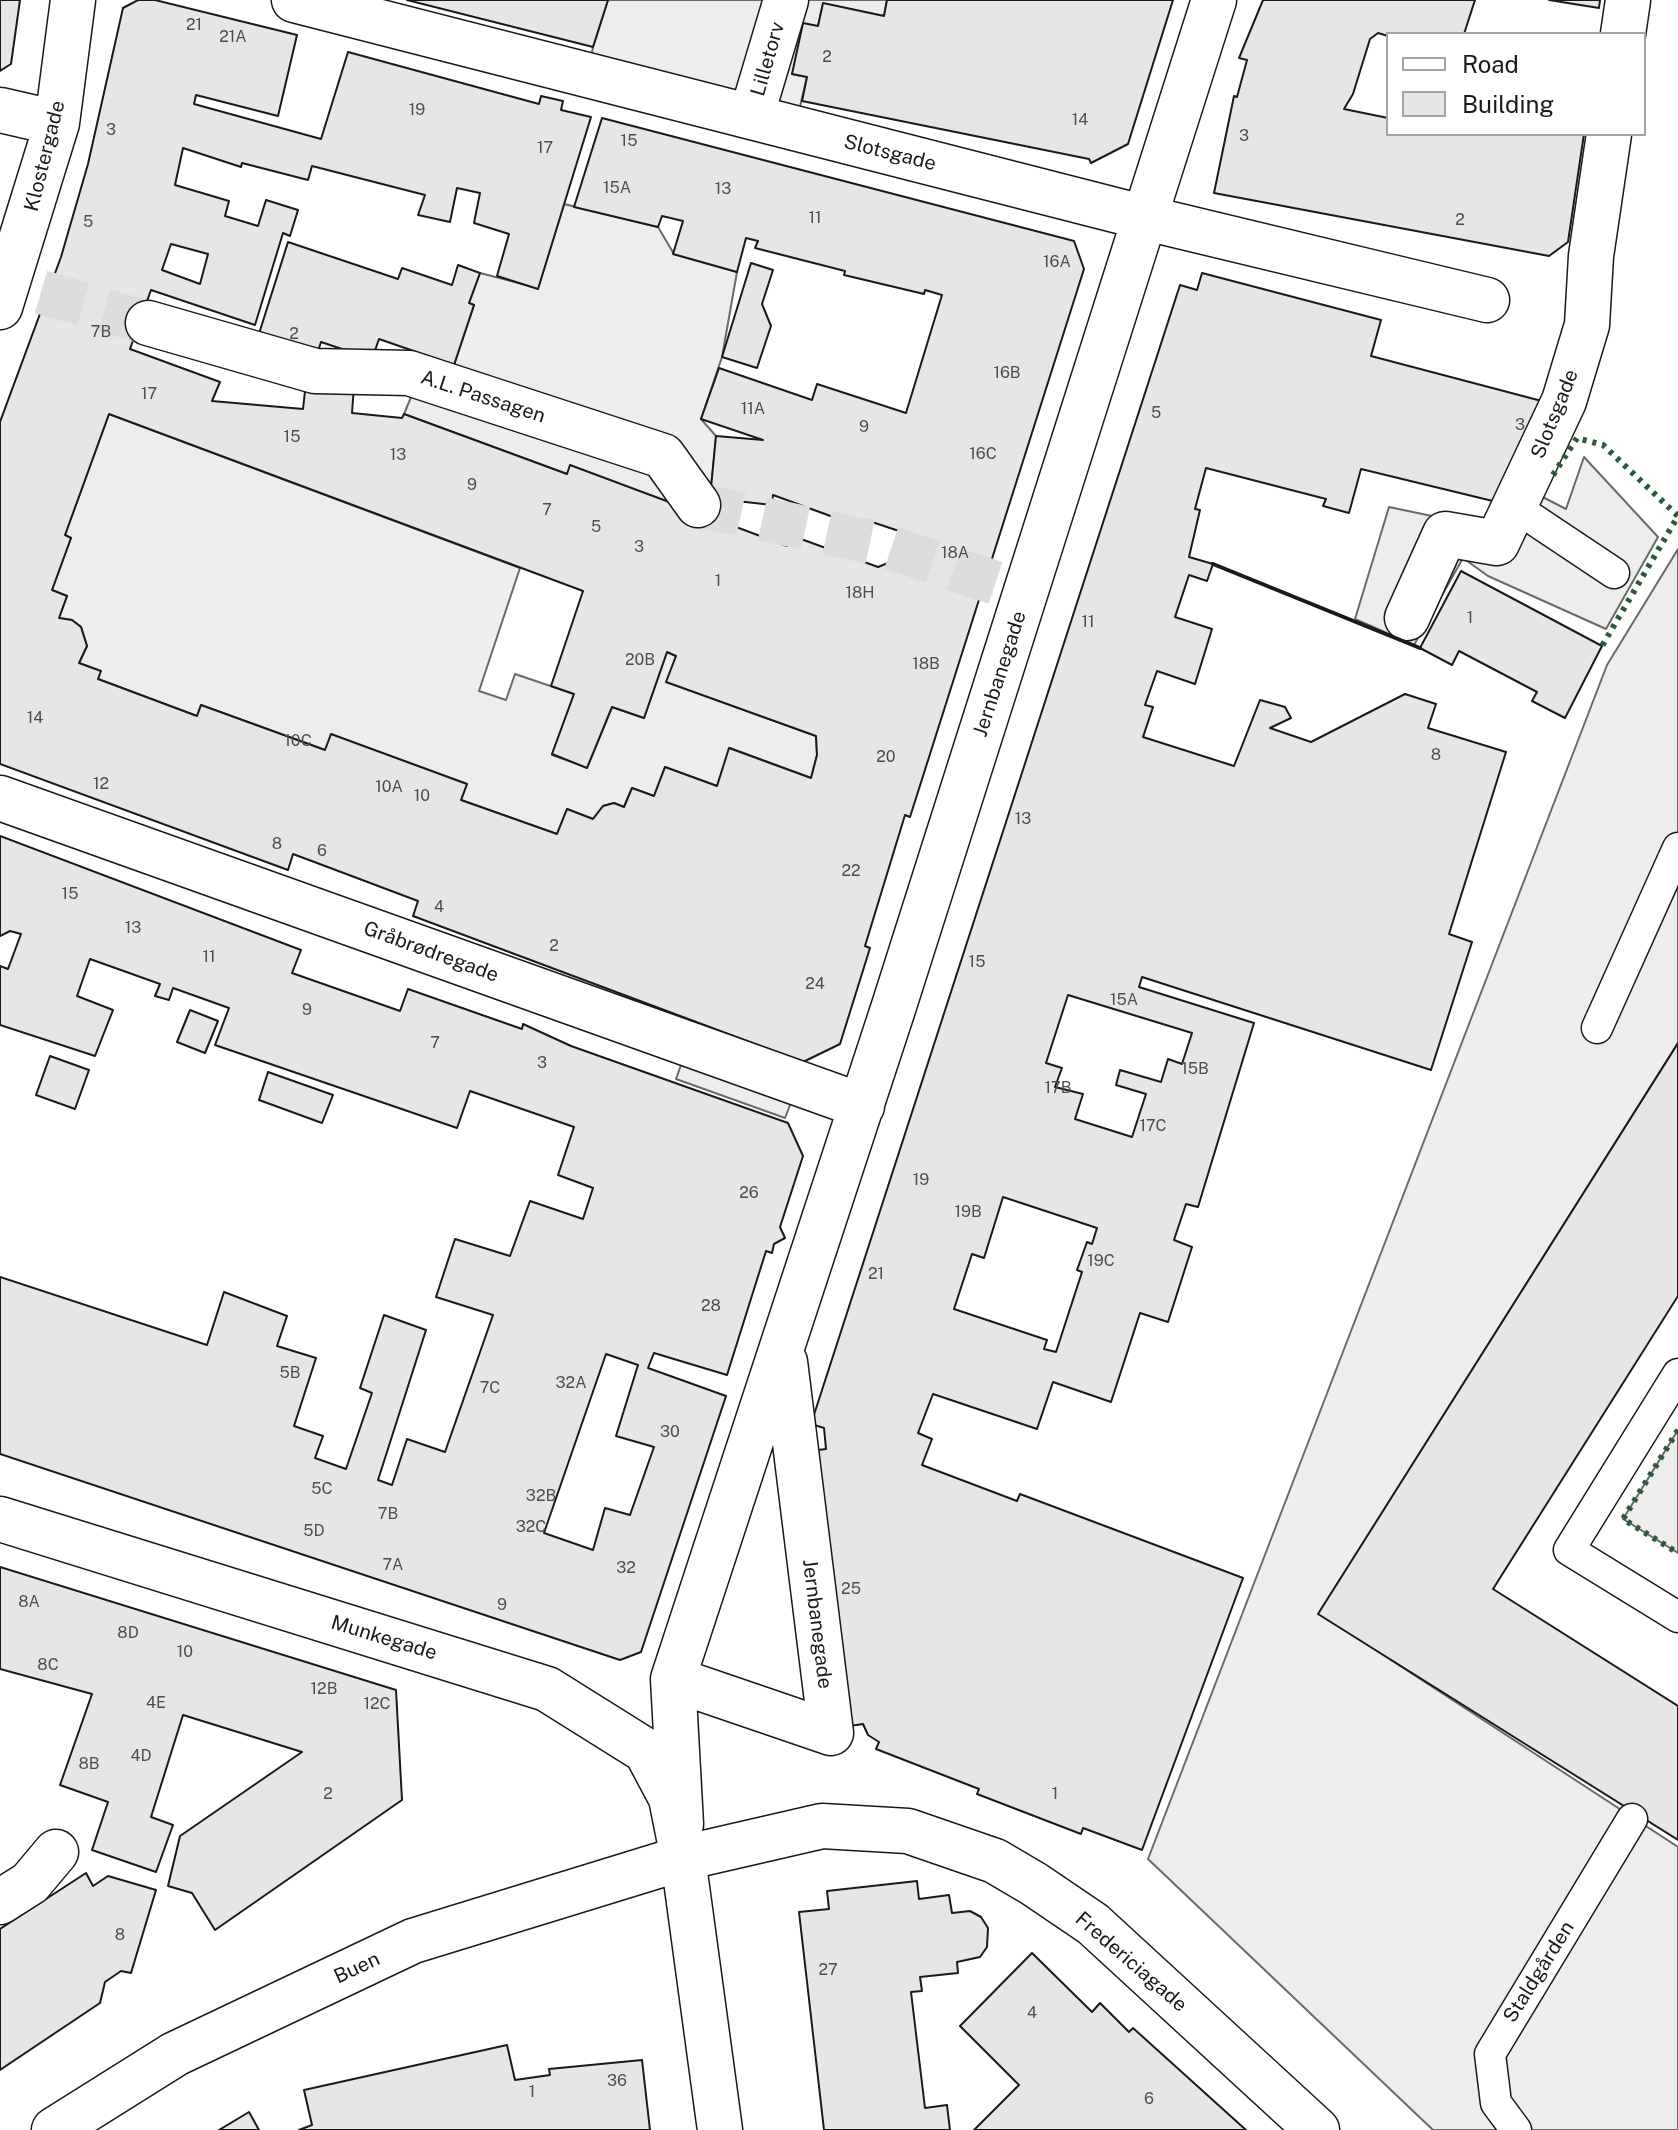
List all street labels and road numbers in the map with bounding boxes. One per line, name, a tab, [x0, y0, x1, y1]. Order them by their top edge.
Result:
street label: Lilletorv	[746, 19, 790, 99]
street label: Klostergade	[20, 98, 70, 214]
street label: Slotsgade	[841, 130, 939, 176]
street label: A.L. Passagen	[418, 366, 548, 428]
street label: Slotsgade	[1526, 366, 1584, 462]
street label: Jernbanegade	[968, 608, 1032, 740]
street label: Gråbrødregade	[360, 916, 502, 988]
street label: Jernbanegade	[797, 1558, 837, 1690]
street label: Munkegade	[328, 1611, 440, 1665]
street label: Fredericiagade	[1070, 1907, 1192, 2017]
street label: Staldgården	[1498, 1917, 1580, 2027]
street label: Buen	[330, 1947, 384, 1989]

